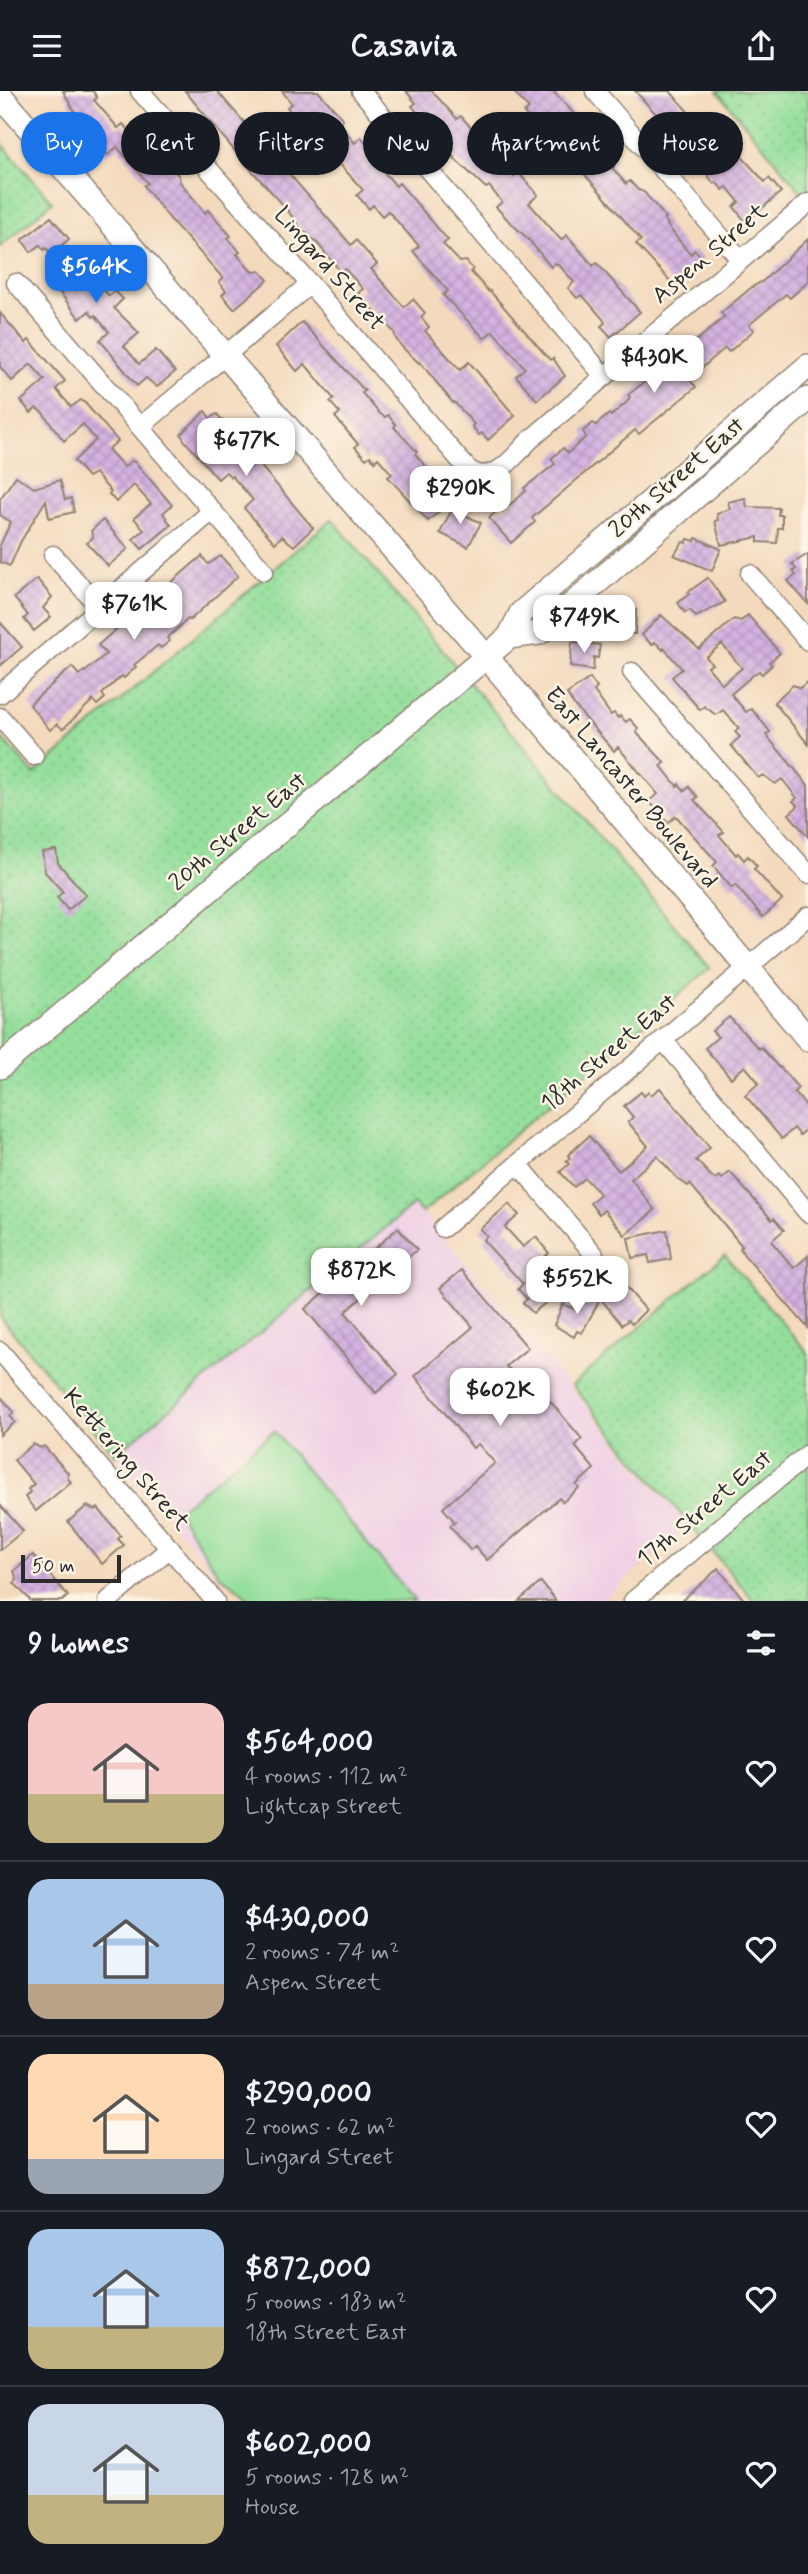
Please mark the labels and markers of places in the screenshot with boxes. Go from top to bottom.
pin: $564K [47,245,145,305]
pin: $430K [605,335,703,395]
pin: $677K [197,419,295,478]
pin: $290K [411,467,509,526]
pin: $761K [85,582,183,642]
pin: $749K [535,595,633,655]
pin: $872K [312,1249,410,1308]
pin: $552K [528,1257,626,1316]
pin: $602K [451,1369,549,1428]

